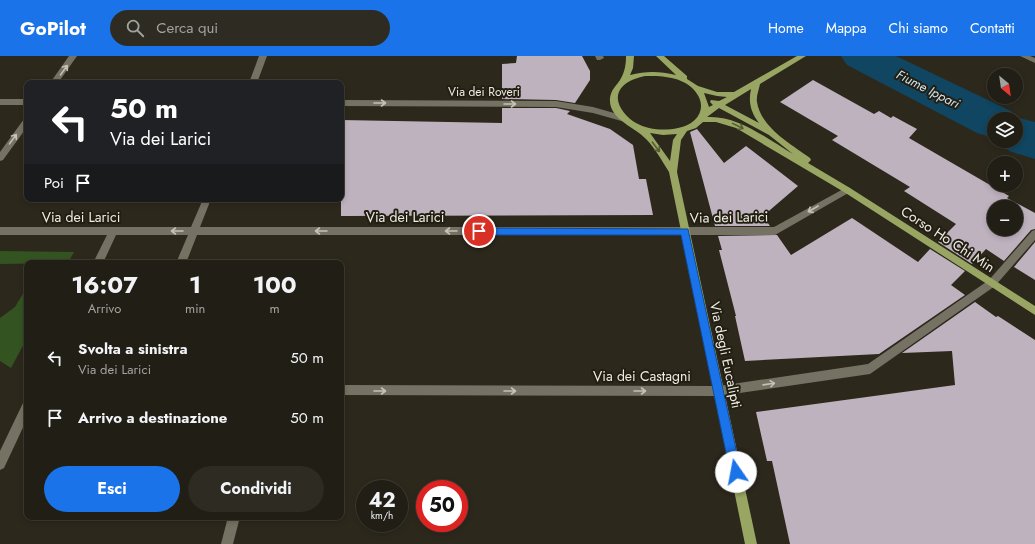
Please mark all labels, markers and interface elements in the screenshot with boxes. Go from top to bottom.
search box [110,10,390,46]
text: GoPilot [20,15,86,42]
icon: search [124,17,146,39]
text: Cerca qui [156,17,218,39]
text: Home [768,18,804,38]
text: Mappa [826,18,867,38]
text: Chi siamo [889,18,948,38]
text: Contatti [970,18,1015,38]
one-way arrow [60,64,68,75]
water label: Fiume Ippari [893,65,964,113]
north arrow [987,68,1023,104]
map controls [987,68,1023,236]
street label: Via dei Roveri [448,83,520,101]
text: 50 m [110,88,178,129]
icon: left [44,96,96,148]
one-way arrow [373,99,386,107]
one-way arrow [503,100,516,108]
button: layers [987,112,1023,148]
one-way arrow [732,123,744,130]
text: Via dei Larici [110,126,211,152]
one-way arrow [9,134,18,145]
one-way arrow [652,141,660,152]
button: + [987,156,1023,192]
text: Poi [44,172,64,194]
icon: arrive [72,172,94,194]
button: − [987,200,1023,236]
street label: Corso Ho Chi Min [897,201,999,277]
street label: Via dei Larici [690,206,768,228]
one-way arrow [807,206,819,214]
street label: Via dei Larici [42,207,120,227]
street label: Via dei Larici [366,207,444,227]
pin [462,214,496,248]
icon: arrive [468,220,490,242]
one-way arrow [171,227,184,235]
one-way arrow [315,227,328,235]
one-way arrow [445,227,458,235]
text: 16:07 [71,267,138,302]
text: 1 [189,267,201,302]
text: 100 [253,267,297,302]
text: Arrivo [88,299,121,318]
text: min [185,299,205,318]
text: m [270,299,280,318]
street label: Via degli Eucalipti [705,300,747,410]
text: Svolta a sinistra [78,338,188,360]
icon: left [44,347,66,369]
text: 50 m [290,347,324,369]
text: Via dei Larici [78,360,151,379]
street label: Via dei Castagni [593,366,691,386]
one-way arrow [763,380,776,388]
one-way arrow [373,387,386,395]
one-way arrow [503,387,516,395]
one-way arrow [633,387,646,395]
icon: arrive [44,407,66,429]
text: Arrivo a destinazione [78,407,227,429]
text: 50 m [290,407,324,429]
position arrow [715,451,757,493]
button: Esci [44,466,180,512]
button: Condividi [188,466,324,512]
speed limit sign: 50 [416,480,468,532]
text: 42 [368,486,396,515]
text: km/h [371,508,393,523]

